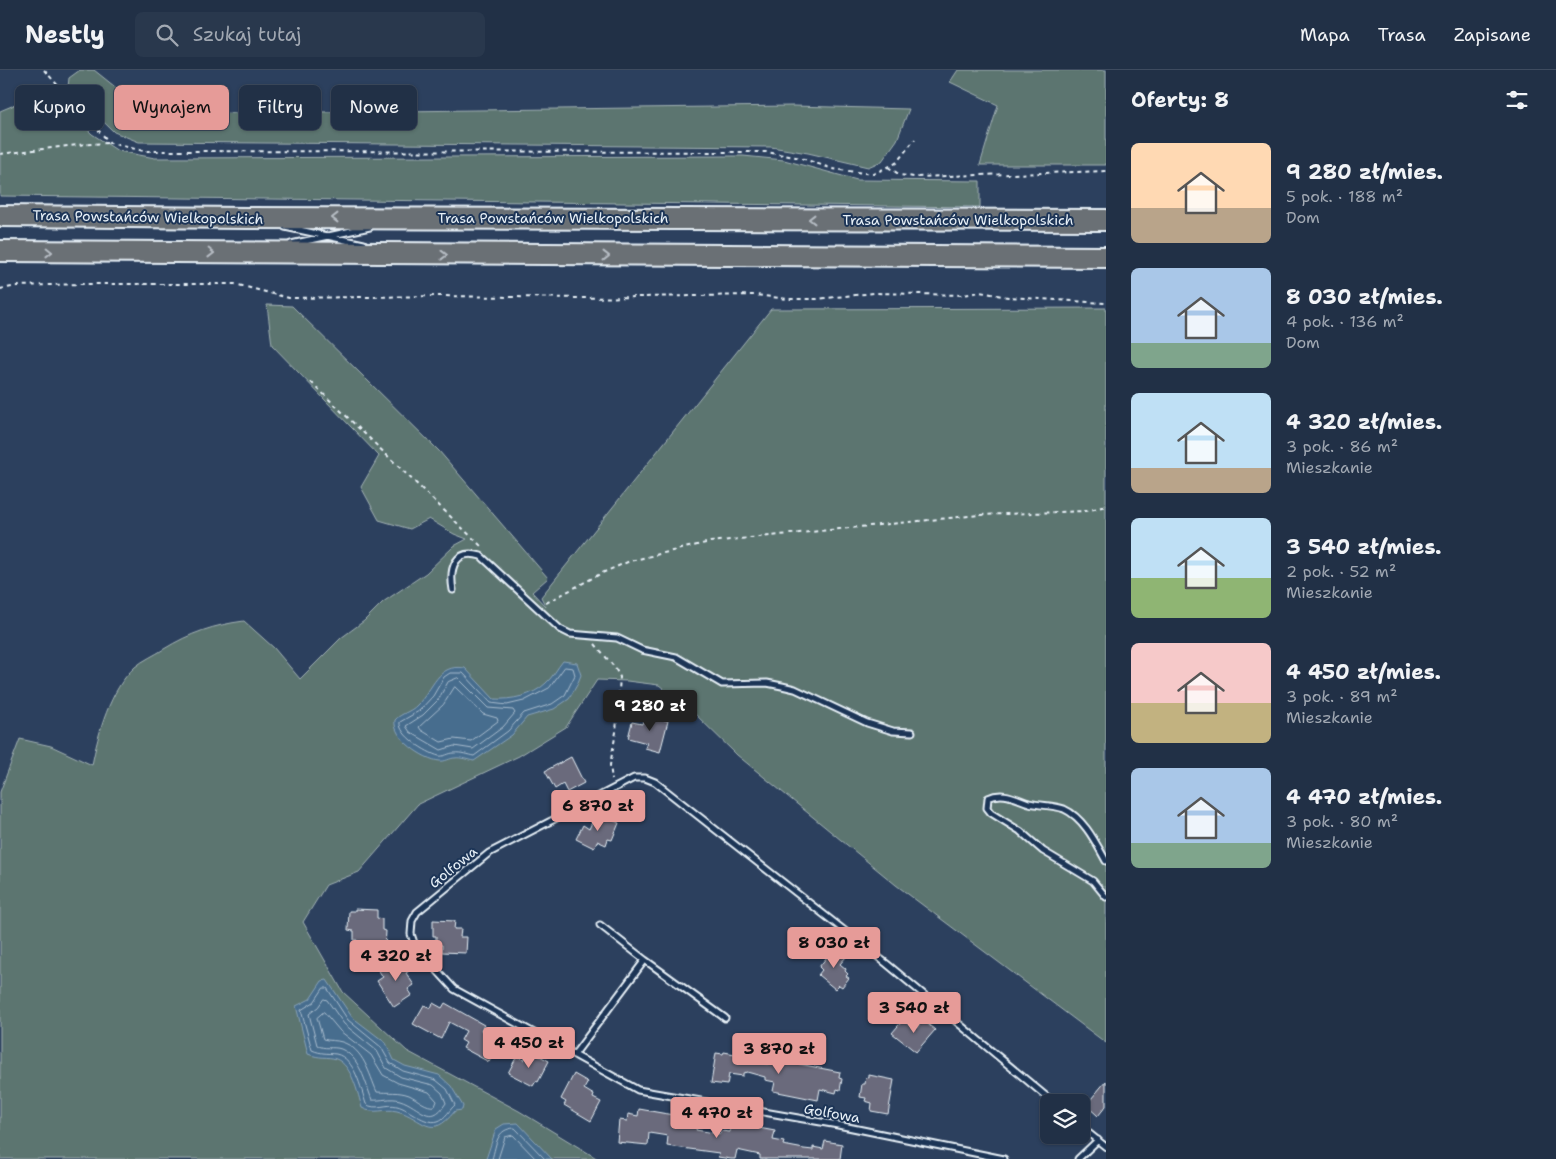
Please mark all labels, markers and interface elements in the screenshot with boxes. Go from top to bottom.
search box [135,12,485,57]
text: Nestly [25,19,105,51]
icon: search [153,21,181,49]
text: Szukaj tutaj [193,22,301,47]
text: Mapa [1300,23,1350,47]
text: Trasa [1378,23,1426,47]
text: Zapisane [1454,23,1531,47]
chip: Kupno [15,85,104,130]
chip: Wynajem [114,85,229,130]
chip: Filtry [239,85,321,130]
chip: Nowe [331,85,417,130]
text: Oferty: 8 [1131,86,1229,114]
icon: filters [1503,86,1531,114]
text: 9 280 zł/mies. [1286,158,1443,186]
icon: home [1171,163,1231,223]
text: 5 pok. · 188 m² [1286,186,1403,207]
street label: Trasa Powstańców Wielkopolskich [32,206,264,228]
text: Dom [1286,207,1320,228]
street label: Trasa Powstańców Wielkopolskich [438,209,668,227]
street label: Trasa Powstańców Wielkopolskich [843,211,1073,229]
one-way arrow [331,213,338,223]
one-way arrow [808,214,816,224]
one-way arrow [45,247,53,257]
one-way arrow [208,248,215,258]
one-way arrow [440,250,448,260]
one-way arrow [602,250,610,261]
text: 8 030 zł/mies. [1286,283,1443,311]
icon: home [1171,288,1231,348]
text: 4 pok. · 136 m² [1286,311,1404,332]
text: Dom [1286,332,1320,353]
text: 4 320 zł/mies. [1286,408,1442,436]
icon: home [1171,413,1231,473]
text: 3 pok. · 86 m² [1286,436,1398,457]
text: Mieszkanie [1286,457,1373,478]
text: 3 540 zł/mies. [1286,533,1442,561]
icon: home [1171,538,1231,598]
text: 2 pok. · 52 m² [1286,561,1396,582]
text: Mieszkanie [1286,582,1373,603]
text: 4 450 zł/mies. [1286,658,1441,686]
icon: home [1171,663,1231,723]
text: 3 pok. · 89 m² [1286,686,1398,707]
pin: 9 280 zł [598,690,702,732]
text: 9 280 zł [614,695,686,716]
text: Mieszkanie [1286,707,1373,728]
text: 4 470 zł/mies. [1286,783,1442,811]
icon: home [1171,788,1231,848]
pin: 6 870 zł [546,790,650,832]
text: 6 870 zł [562,795,634,816]
text: 3 pok. · 80 m² [1286,811,1398,832]
text: Mieszkanie [1286,832,1373,853]
street label: Golfowa [425,842,481,892]
pin: 8 030 zł [782,926,886,969]
text: 8 030 zł [798,932,870,953]
pin: 4 320 zł [344,940,448,982]
text: 4 320 zł [360,945,432,966]
pin: 3 540 zł [862,992,966,1034]
text: 3 540 zł [879,997,949,1018]
pin: 4 450 zł [477,1026,581,1069]
text: 4 450 zł [494,1032,564,1053]
pin: 3 870 zł [727,1032,831,1075]
text: 3 870 zł [743,1038,815,1059]
map controls [1040,1094,1090,1144]
button: layers [1040,1094,1090,1144]
pin: 4 470 zł [665,1096,769,1139]
street label: Golfowa [802,1099,862,1127]
text: 4 470 zł [681,1102,753,1123]

